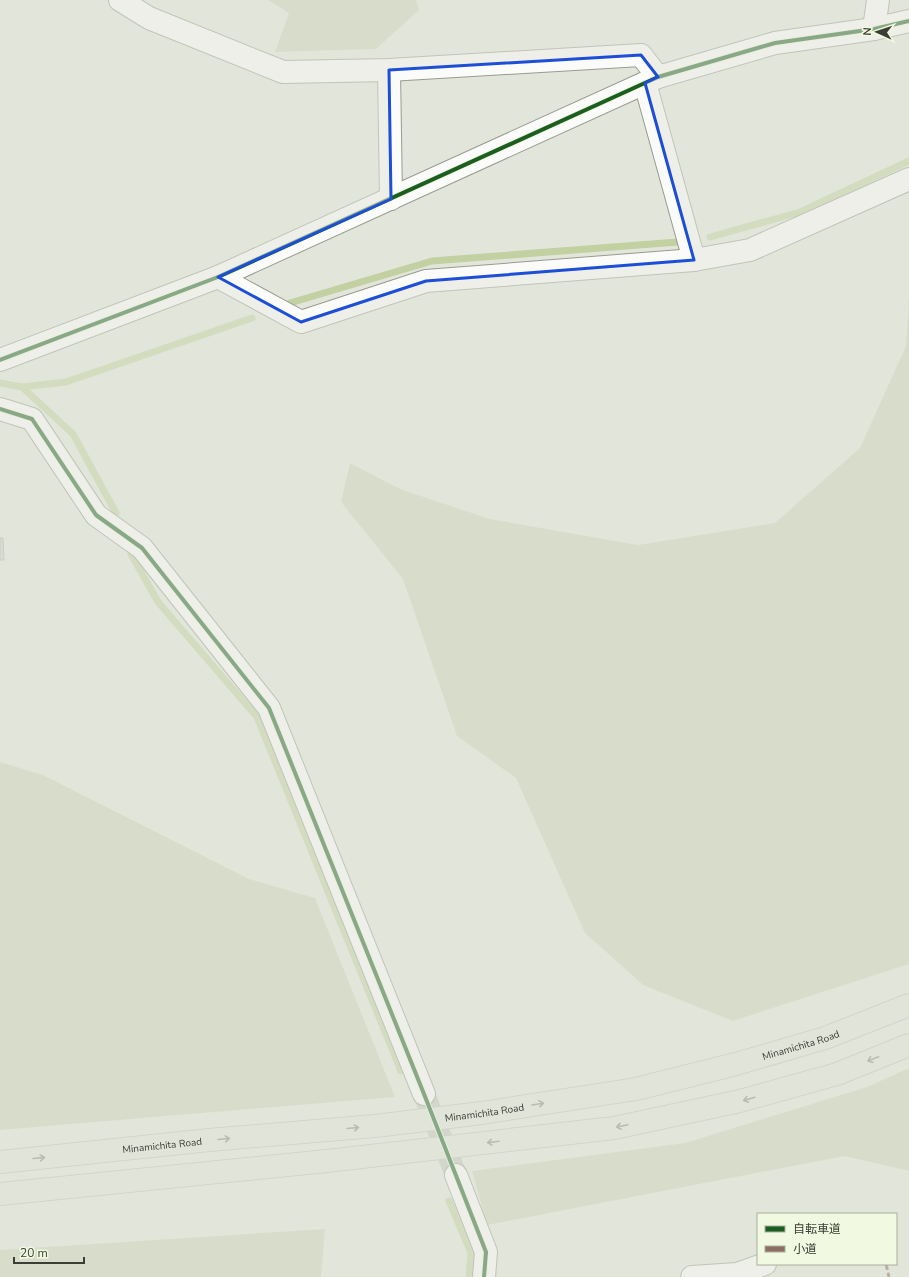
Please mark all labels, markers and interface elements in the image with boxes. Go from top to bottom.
north arrow [857,12,897,52]
text: N [860,27,875,36]
street label: Minamichita Road [761,1027,842,1064]
one-way arrow [867,1056,879,1064]
one-way arrow [743,1096,756,1103]
street label: Minamichita Road [444,1100,525,1125]
one-way arrow [531,1100,544,1108]
one-way arrow [616,1123,629,1131]
one-way arrow [346,1125,359,1132]
street label: Minamichita Road [122,1135,203,1157]
one-way arrow [217,1135,230,1143]
one-way arrow [487,1139,500,1146]
one-way arrow [32,1154,45,1162]
legend [757,1213,897,1265]
text: 自転車道 [793,1221,841,1237]
scale bar [14,1239,84,1265]
text: 小道 [793,1241,817,1257]
text: 20 m [20,1245,48,1261]

